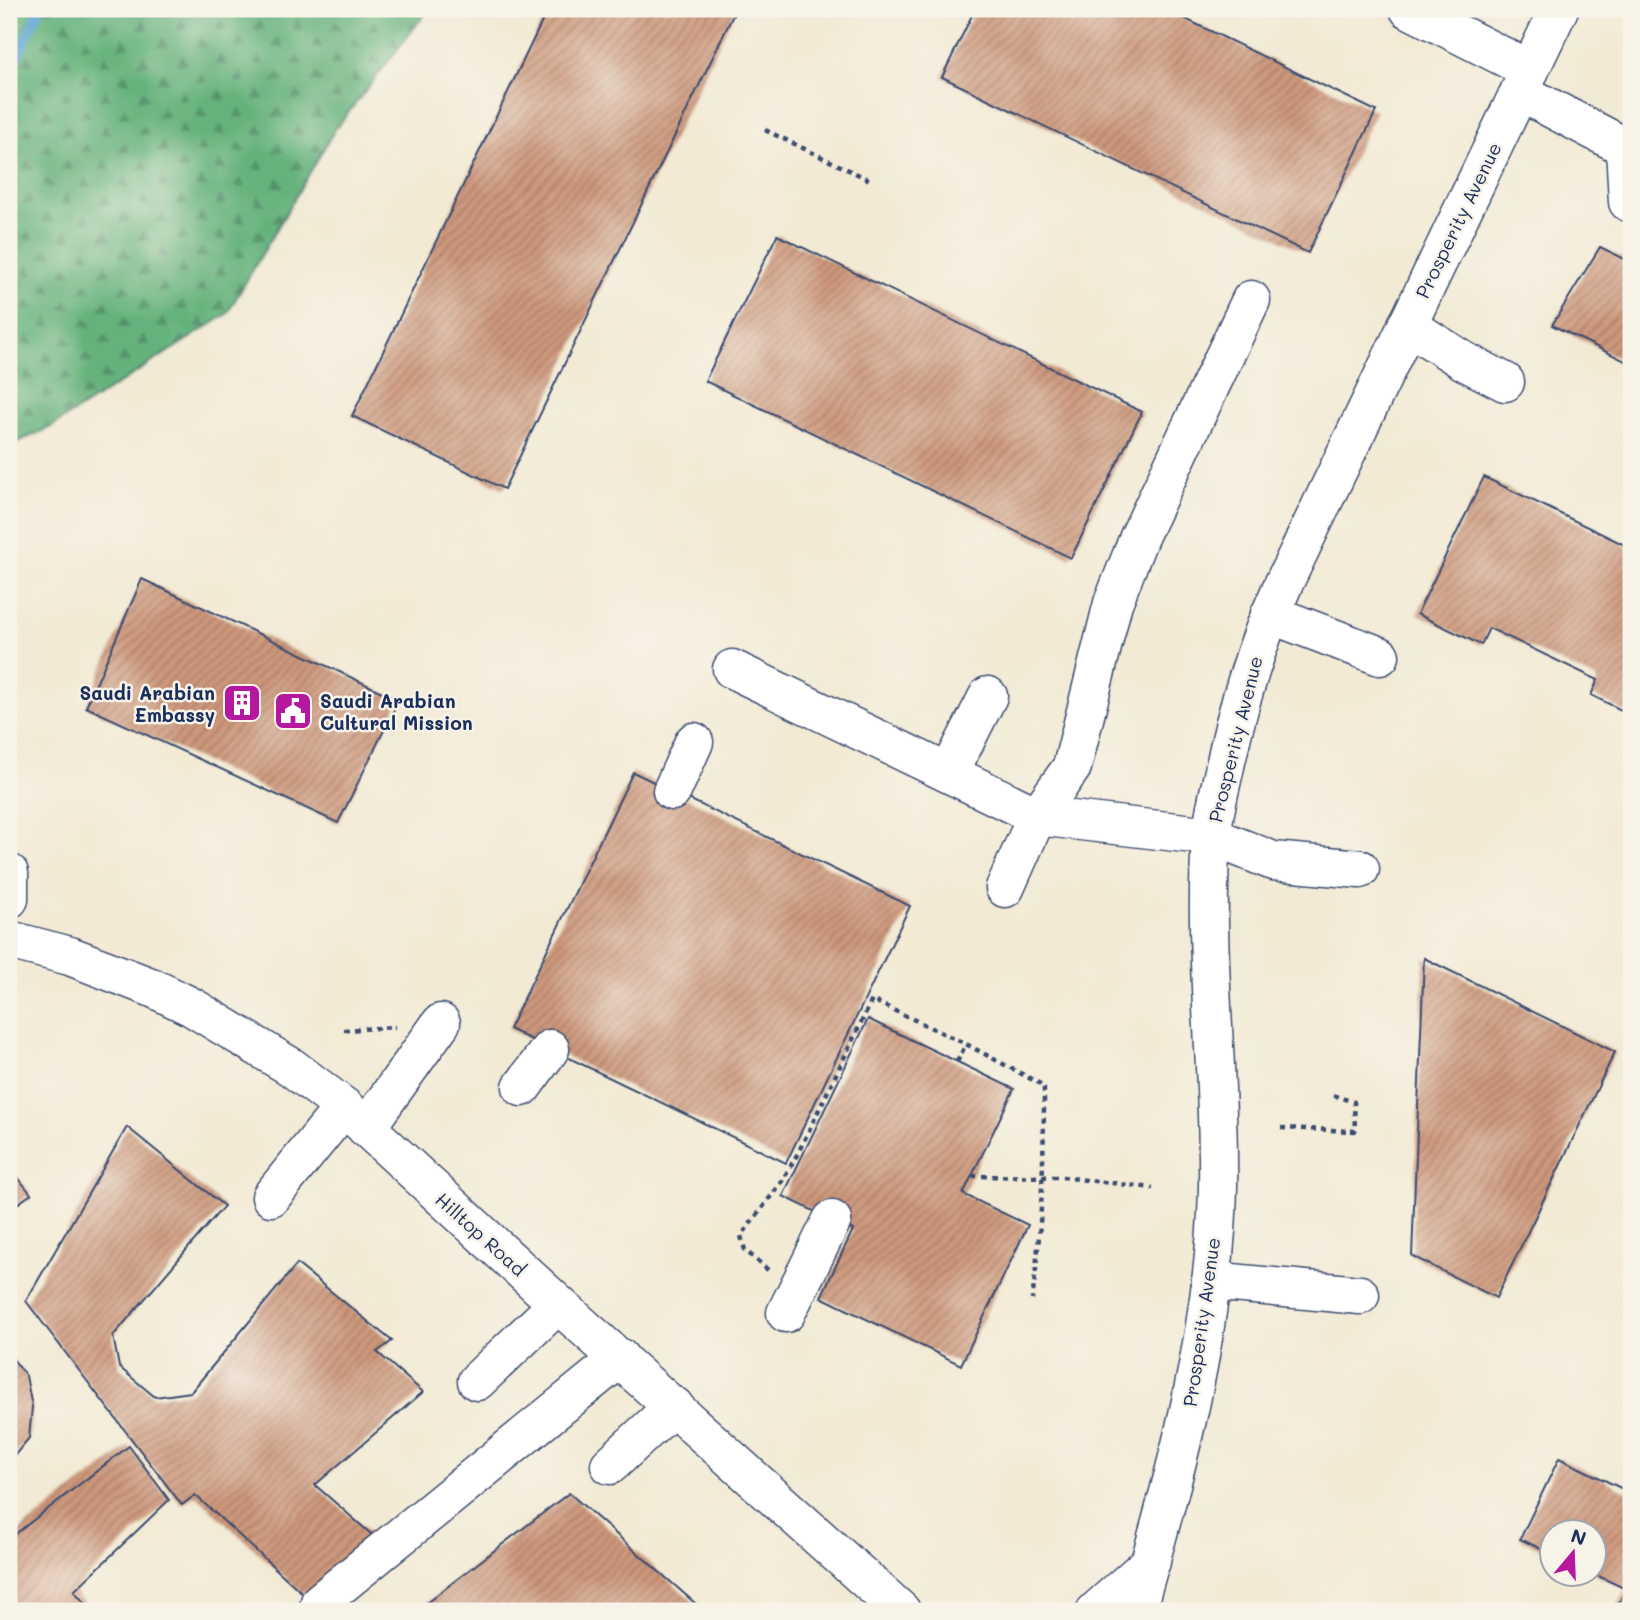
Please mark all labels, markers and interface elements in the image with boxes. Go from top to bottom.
street label: Prosperity Avenue [1409,138,1507,302]
street label: Prosperity Avenue [1202,653,1268,825]
place label: Saudi Arabian Embassy [79,680,215,727]
building icon: Saudi Arabian Embassy [221,682,263,724]
place label: Saudi Arabian Cultural Mission [320,688,473,735]
public building icon: Saudi Arabian Cultural Mission [272,690,314,732]
street label: Hilltop Road [430,1187,532,1281]
street label: Prosperity Avenue [1177,1236,1225,1408]
north arrow [1538,1518,1608,1588]
text: N [1568,1522,1590,1551]

